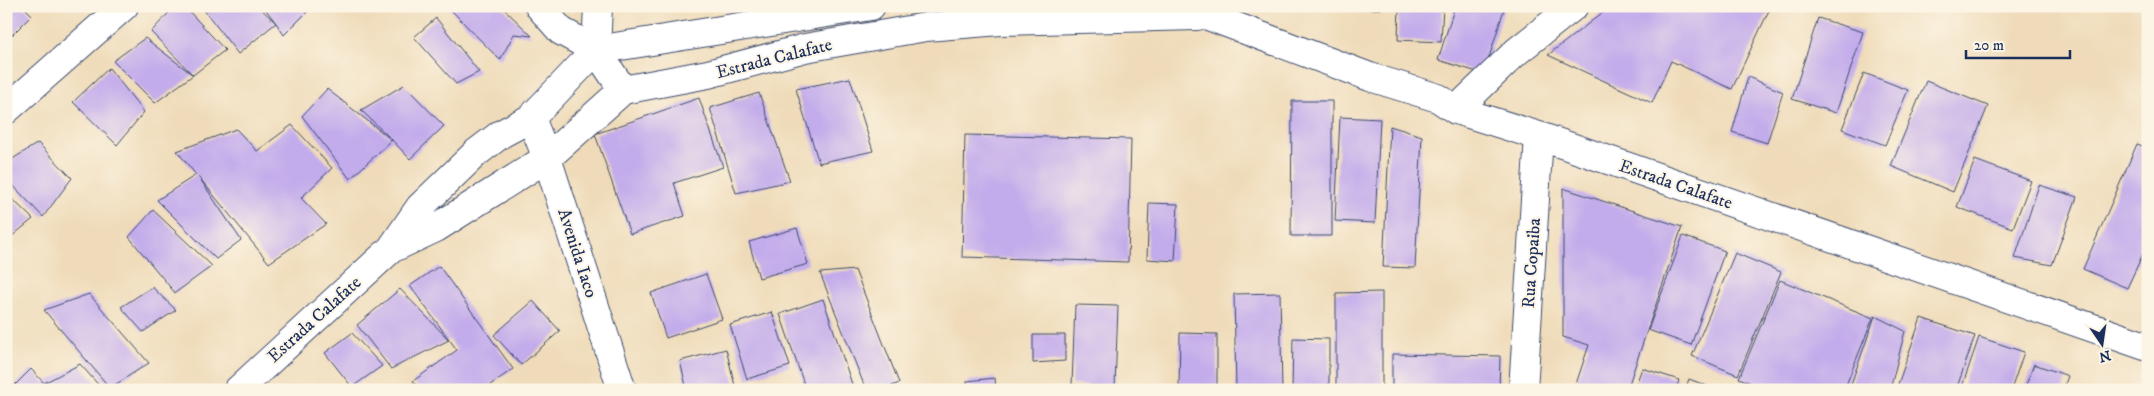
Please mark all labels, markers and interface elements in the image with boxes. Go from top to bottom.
scale bar [1966,28,2070,60]
street label: Estrada Calafate [714,34,834,84]
text: 20 m [1974,36,2004,55]
street label: Estrada Calafate [1616,155,1735,215]
street label: Avenida Iaco [552,206,602,301]
street label: Rua Copaiba [1518,217,1546,309]
street label: Estrada Calafate [263,272,366,368]
north arrow [2076,318,2126,368]
text: N [2097,346,2112,366]

